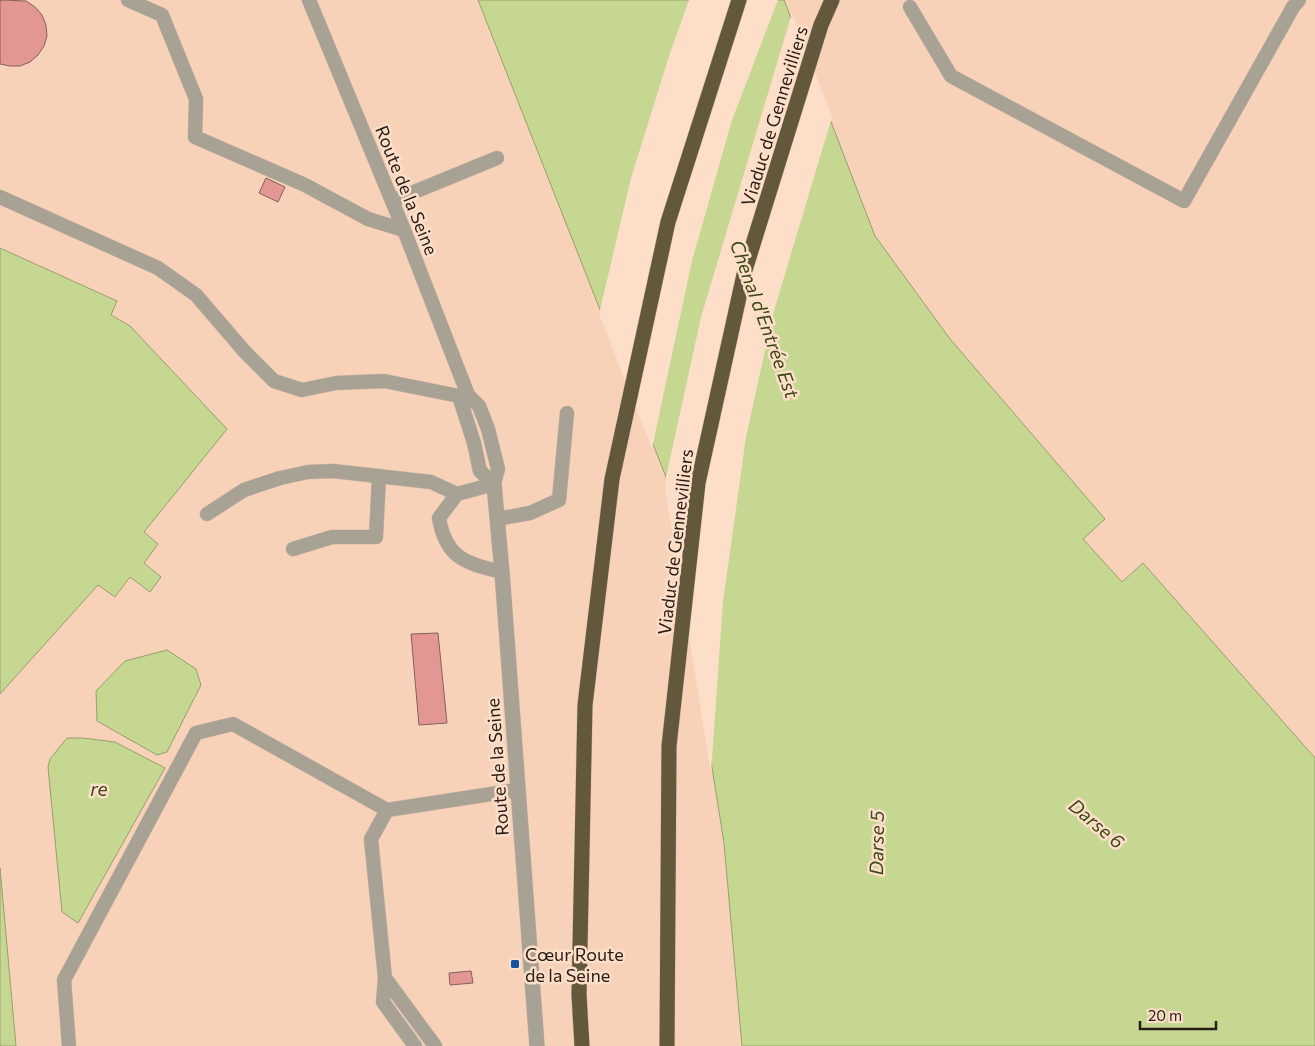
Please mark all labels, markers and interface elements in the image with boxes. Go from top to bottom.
street label: Viaduc de Gennevilliers [736,23,812,209]
street label: Route de la Seine [371,122,443,258]
water label: Chenal d'Entrée Est [726,237,805,402]
street label: Viaduc de Gennevilliers [653,448,697,636]
street label: Route de la Seine [481,698,513,836]
water label: re [90,777,108,800]
water label: Darse 6 [1065,793,1130,853]
water label: Darse 5 [864,811,888,875]
place label: Cœur Route de la Seine [525,943,624,986]
marker: Cœur Route de la Seine [509,958,521,970]
scale bar [1140,998,1216,1030]
text: 20 m [1148,1006,1182,1024]

